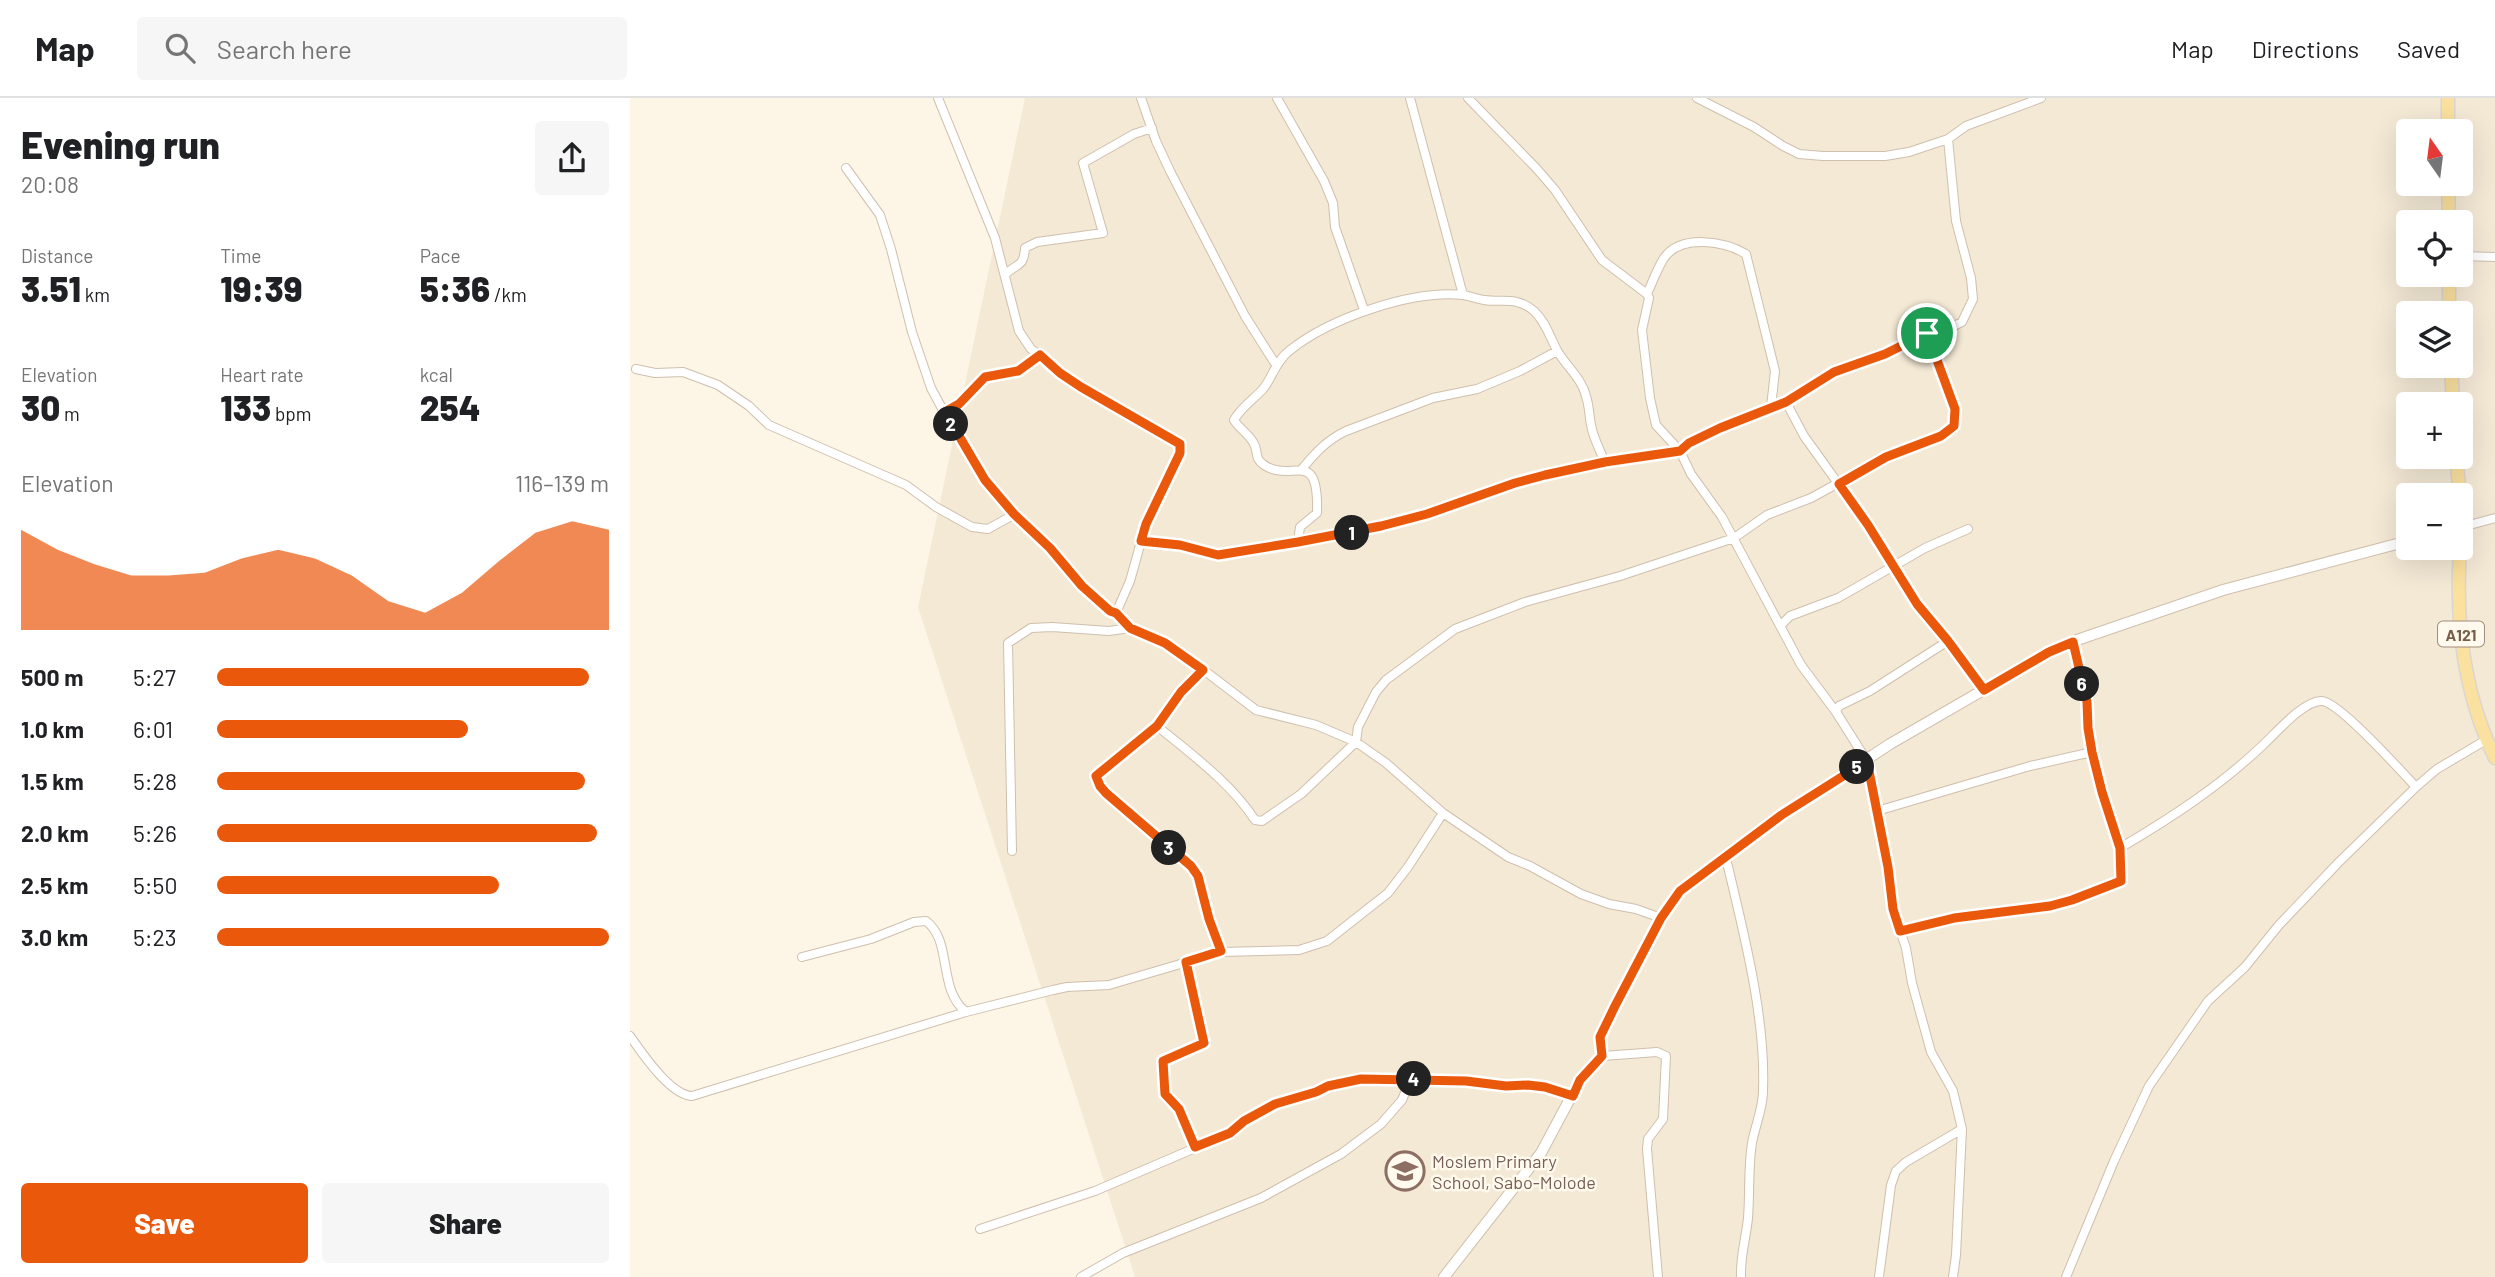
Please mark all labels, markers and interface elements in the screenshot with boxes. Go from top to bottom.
search box [137,17,627,80]
text: Map [35,28,95,68]
icon: search [161,29,199,67]
text: Search here [217,33,352,64]
text: Map [2171,34,2214,63]
text: Directions [2252,34,2359,63]
text: Saved [2397,34,2460,63]
north arrow [2396,119,2473,196]
map controls [2396,119,2473,560]
text: Evening run [21,121,220,167]
button: share [535,121,609,195]
text: 20:08 [21,170,79,198]
button: locate [2396,210,2473,287]
text: Distance [21,244,93,267]
text: Time [220,244,261,267]
text: Pace [420,244,461,267]
text: 3.51 [21,267,81,309]
text: 19:39 [220,267,302,309]
text: 5:36 [420,267,490,309]
text: km [81,283,110,306]
text: /km [490,283,527,306]
button: layers [2396,301,2473,378]
pin [1897,303,1957,363]
icon: arrive [1908,314,1946,352]
text: Elevation [21,363,98,386]
text: Heart rate [220,363,304,386]
text: kcal [420,363,453,386]
text: 30 [21,386,60,428]
text: 133 [220,386,271,428]
text: 254 [420,386,481,428]
button: + [2396,392,2473,469]
text: m [60,402,80,425]
text: bpm [271,402,312,425]
pin: 2 [934,406,968,442]
text: 2 [945,412,956,435]
text: Elevation [21,469,114,497]
text: 116–139 m [515,469,609,497]
button: − [2396,483,2473,560]
pin: 1 [1334,516,1370,550]
text: 1 [1348,521,1355,544]
road number: A121 [2438,622,2484,646]
text: 500 m [21,663,83,691]
text: 5:27 [133,663,176,691]
pin: 6 [2064,666,2100,702]
text: 6 [2076,672,2087,695]
text: 1.0 km [21,715,84,743]
text: 6:01 [133,715,173,743]
pin: 5 [1840,750,1874,784]
text: 5 [1851,755,1862,778]
text: 1.5 km [21,767,84,795]
text: 5:28 [133,767,177,795]
text: 2.0 km [21,819,89,847]
text: 5:26 [133,819,177,847]
pin: 3 [1152,830,1186,866]
text: 3 [1163,836,1174,859]
text: 2.5 km [21,871,89,899]
text: 5:50 [133,871,177,899]
text: 3.0 km [21,923,88,951]
text: 5:23 [133,923,177,951]
pin: 4 [1396,1062,1432,1096]
text: 4 [1408,1067,1419,1090]
school or university icon: Moslem Primary School, Sabo-Molode [1384,1150,1426,1192]
place label: Moslem Primary School, Sabo-Molode [1432,1150,1596,1193]
button: Save [21,1183,308,1263]
button: Share [322,1183,609,1263]

